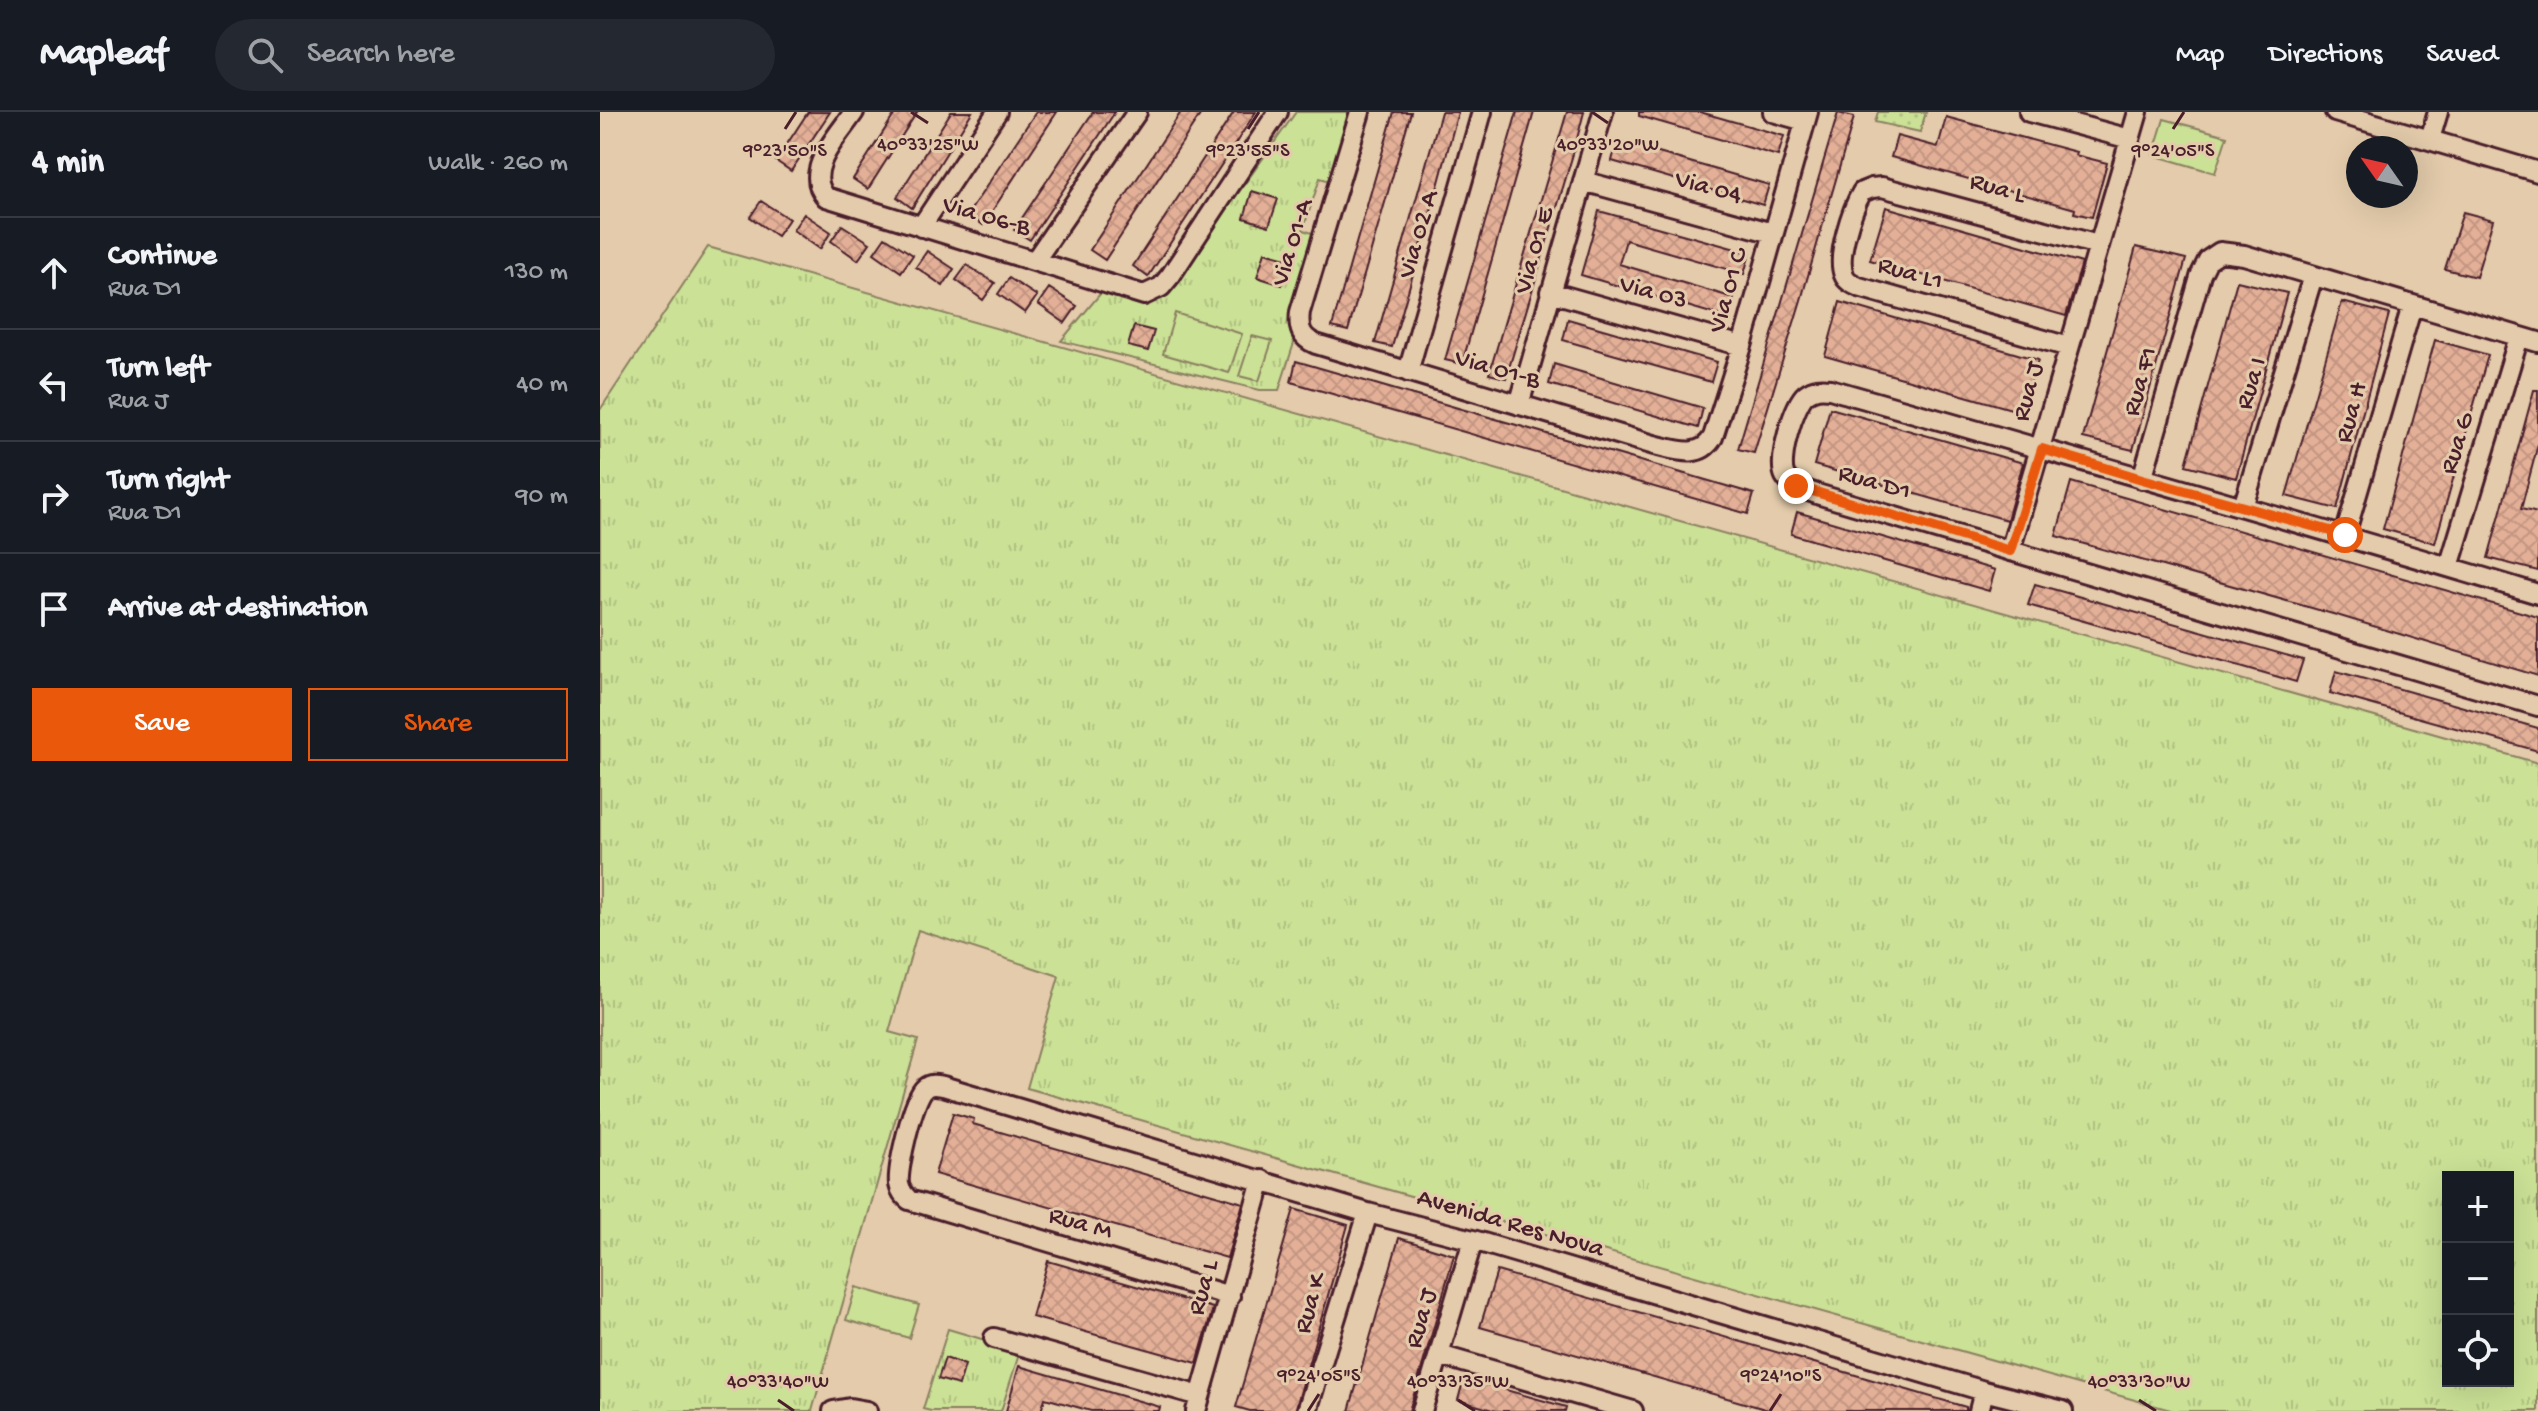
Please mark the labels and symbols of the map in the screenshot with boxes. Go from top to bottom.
text: 40°33'25"W [877,135,979,158]
text: 40°33'20"W [1557,135,1659,158]
north arrow [2346,136,2418,208]
text: 9°23'50"S [742,141,828,164]
text: 9°23'55"S [1206,141,1290,164]
text: 9°24'05"S [2131,141,2215,164]
street label: Via 04 [1670,165,1745,213]
street label: Rua L [1966,167,2030,213]
street label: Via 02 A [1392,186,1448,283]
street label: Via 06-B [937,190,1034,246]
street label: Via 01-A [1266,194,1322,291]
street label: Via 01 E [1509,204,1563,299]
street label: Via 01 C [1703,243,1757,338]
street label: Rua L1 [1874,251,1946,299]
street label: Via 03 [1615,270,1690,318]
street label: Via 01-B [1450,344,1544,398]
street label: Rua F1 [2117,344,2167,420]
street label: Rua I [2230,354,2276,414]
street label: Rua J [2007,358,2053,425]
street label: Rua H [2330,379,2376,447]
street label: Rua G [2435,408,2483,479]
street label: Rua D1 [1834,459,1914,509]
route end [1778,468,1814,504]
route start [2327,517,2363,553]
street label: Avenida Res Nova [1413,1183,1609,1267]
street label: Rua M [1045,1201,1116,1249]
street label: Rua L [1182,1255,1228,1319]
street label: Rua K [1289,1268,1336,1337]
street label: Rua J [1400,1285,1447,1352]
text: 9°24'05"S [1277,1366,1361,1389]
text: 9°24'10"S [1740,1366,1822,1389]
text: 40°33'40"W [727,1372,829,1395]
text: 40°33'35"W [1407,1372,1509,1395]
text: 40°33'30"W [2088,1372,2190,1395]

